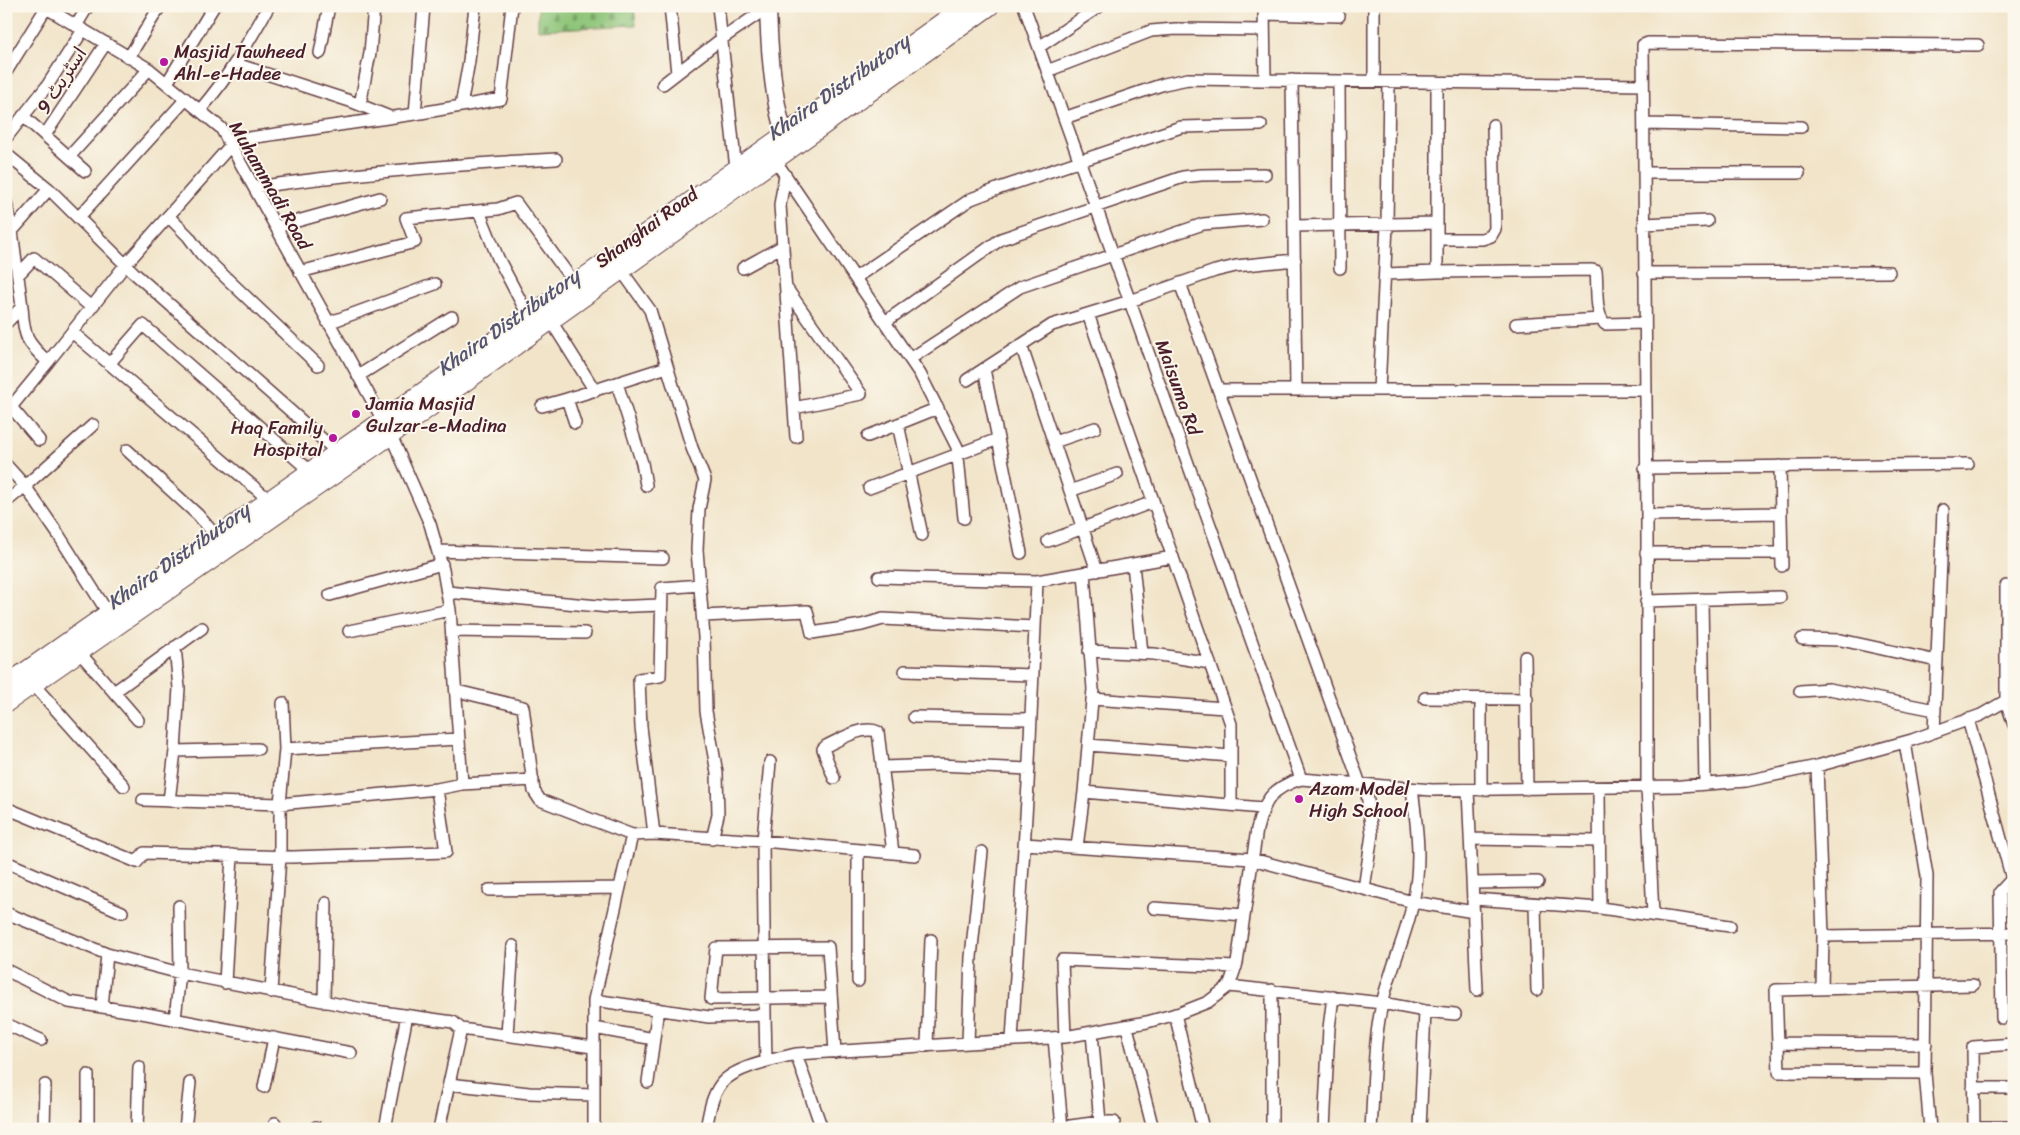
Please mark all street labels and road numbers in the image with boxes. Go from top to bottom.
street label: اسٹریٹ 9 [27,40,96,121]
street label: Muhammadi Road [220,114,322,257]
street label: Shanghai Road [587,177,707,277]
street label: Maisuma Rd [1146,335,1212,442]

